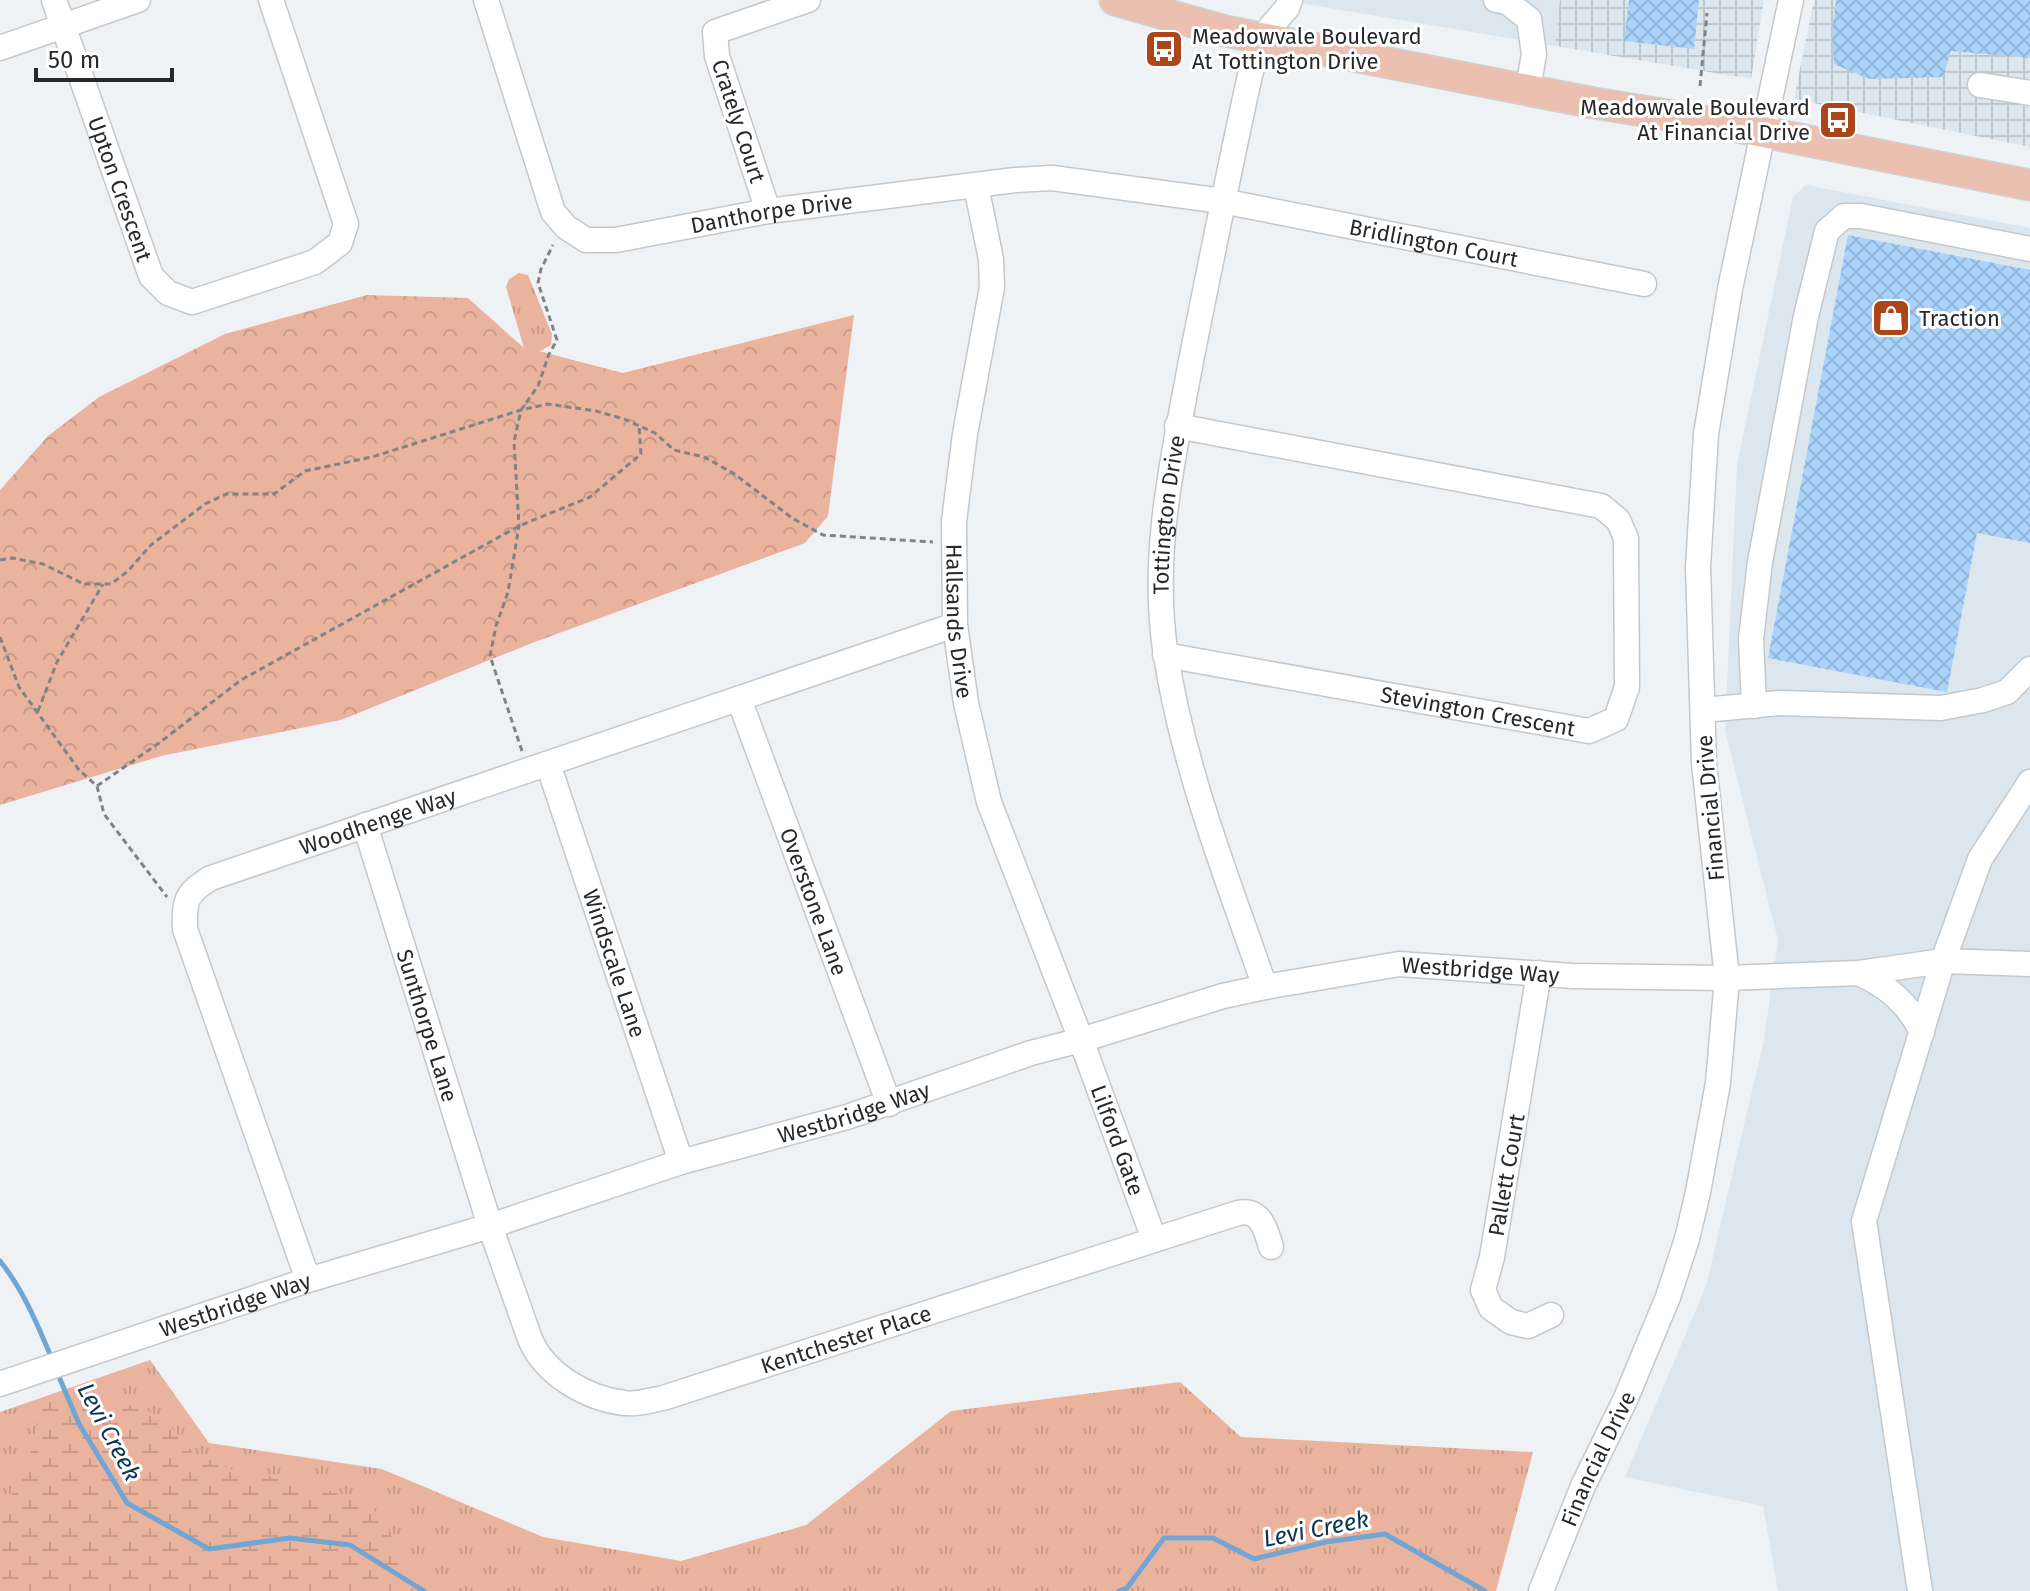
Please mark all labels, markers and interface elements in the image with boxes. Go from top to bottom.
place label: Meadowvale Boulevard At Tottington Drive [1192,23,1422,75]
bus stop icon: Meadowvale Boulevard At Tottington Drive [1143,28,1185,70]
scale bar [36,32,172,82]
text: 50 m [48,46,100,74]
street label: Crately Court [706,56,771,186]
place label: Meadowvale Boulevard At Financial Drive [1580,94,1810,146]
bus stop icon: Meadowvale Boulevard At Financial Drive [1817,99,1859,141]
street label: Upton Crescent [82,113,158,265]
street label: Danthorpe Drive [688,188,854,239]
street label: Bridlington Court [1347,213,1520,273]
shop icon: Traction [1870,297,1912,339]
place label: Traction [1919,305,2000,332]
street label: Tottington Drive [1148,433,1191,595]
street label: Hallsands Drive [940,543,978,700]
street label: Stevington Crescent [1378,681,1577,742]
street label: Financial Drive [1691,734,1730,882]
street label: Woodhenge Way [296,783,460,861]
street label: Overstone Lane [774,824,853,979]
street label: Windscale Lane [577,886,651,1041]
street label: Sunthorpe Lane [391,946,463,1105]
street label: Westbridge Way [1401,951,1560,989]
street label: Westbridge Way [775,1076,934,1149]
street label: Lilford Gate [1085,1081,1150,1199]
street label: Pallett Court [1482,1112,1531,1238]
street label: Westbridge Way [156,1267,314,1343]
street label: Kentchester Place [757,1300,935,1380]
water label: Levi Creek [71,1378,147,1486]
street label: Financial Drive [1555,1387,1641,1531]
water label: Levi Creek [1261,1505,1371,1553]

